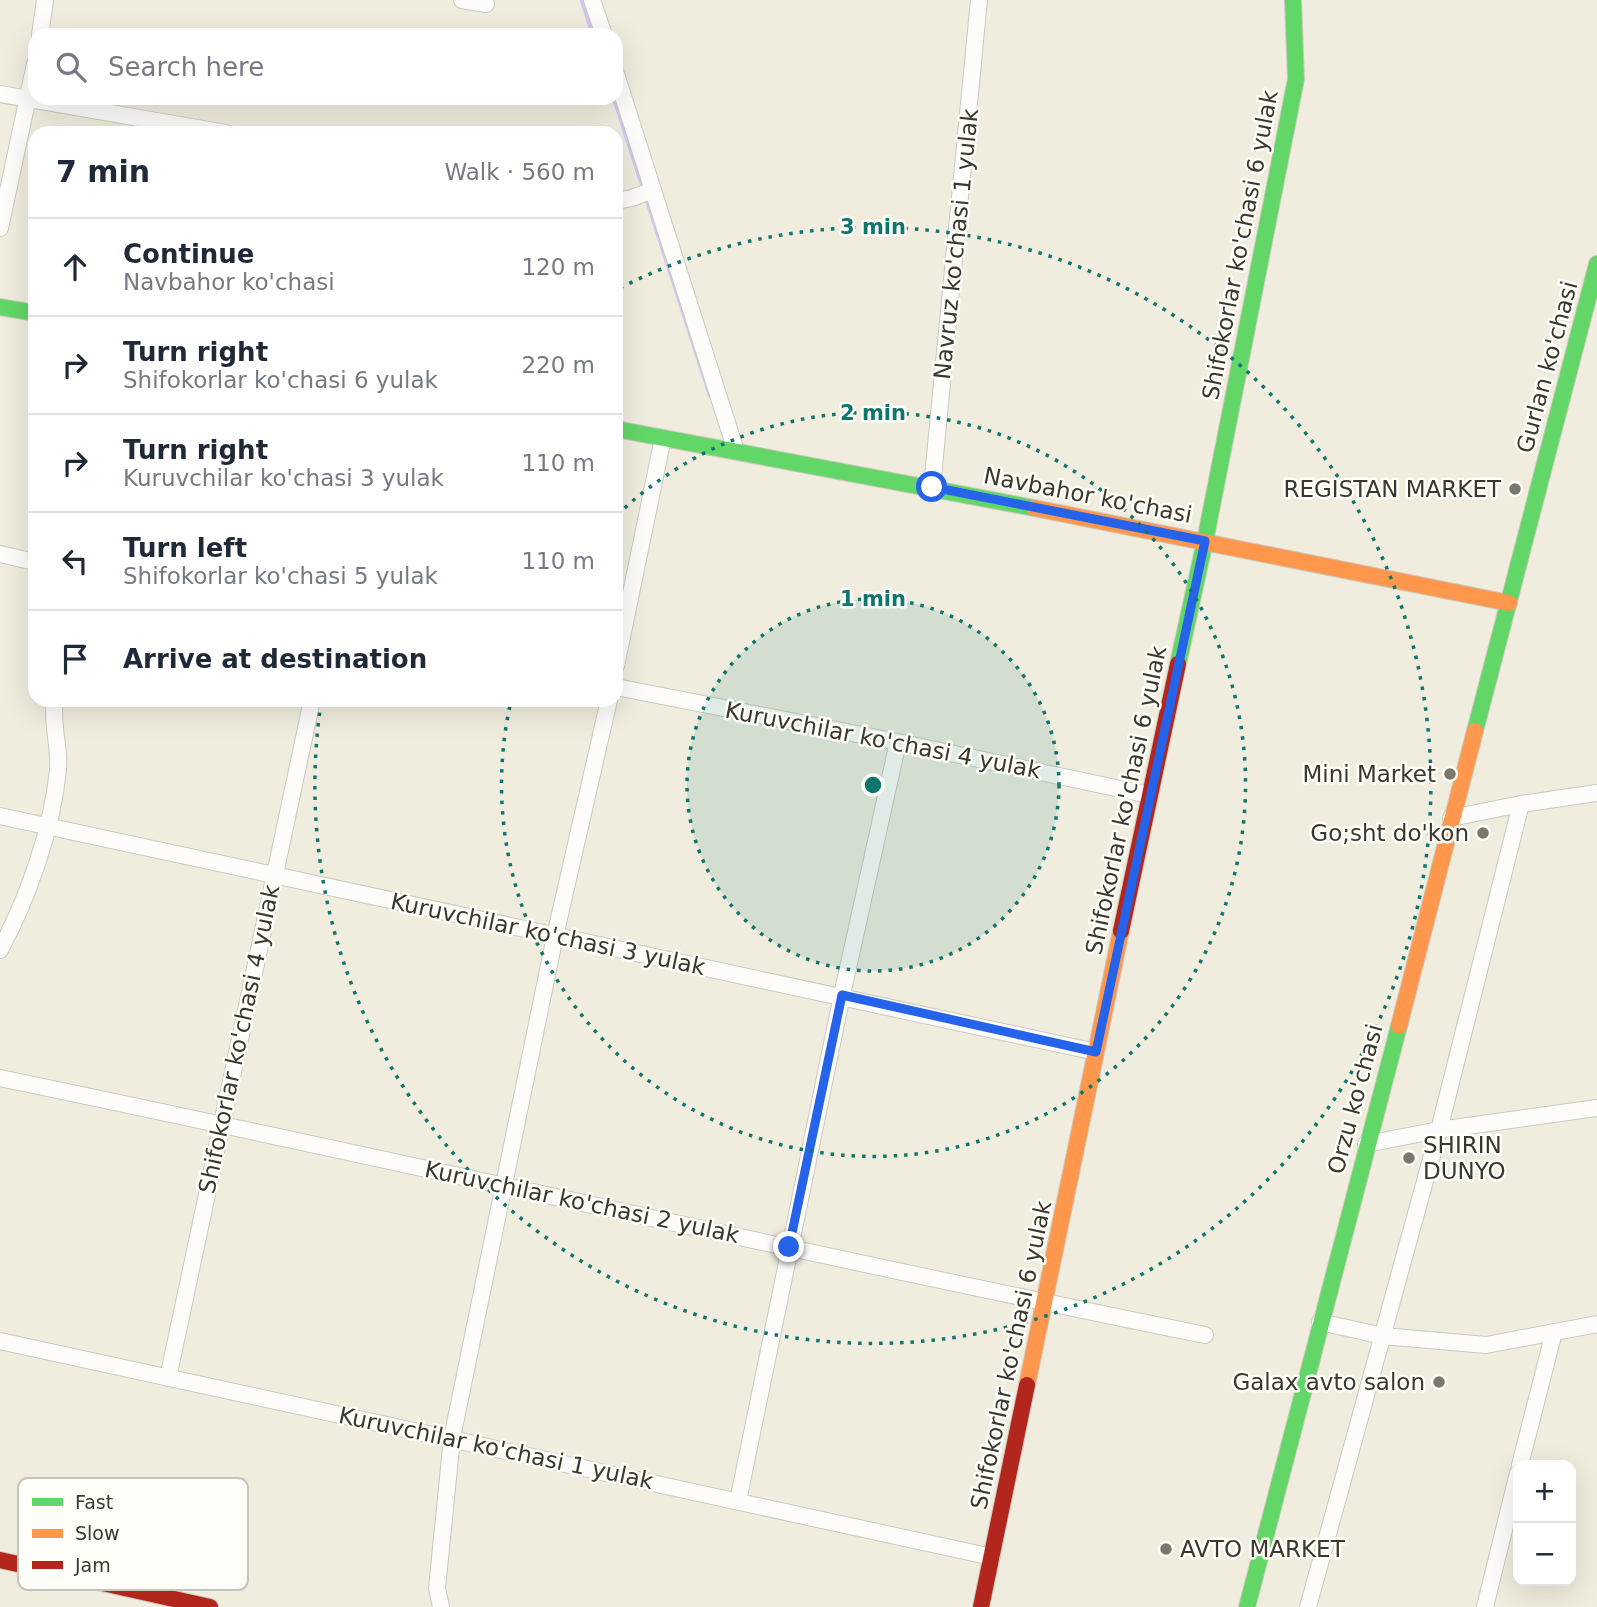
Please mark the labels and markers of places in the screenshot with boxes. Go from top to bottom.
place label: REGISTAN MARKET [1284,476,1502,502]
marker: REGISTAN MARKET [1507,481,1523,497]
place label: Mini Market [1302,761,1436,787]
marker: Mini Market [1442,766,1458,782]
centre of rings [861,773,885,797]
place label: Go;sht do'kon [1310,820,1469,846]
marker: Go;sht do'kon [1475,825,1491,841]
place label: SHIRIN DUNYO [1423,1132,1506,1184]
marker: SHIRIN DUNYO [1401,1150,1417,1166]
place label: Galax avto salon [1232,1369,1425,1395]
marker: Galax avto salon [1431,1374,1447,1390]
place label: AVTO MARKET [1180,1536,1346,1562]
marker: AVTO MARKET [1158,1541,1174,1557]

